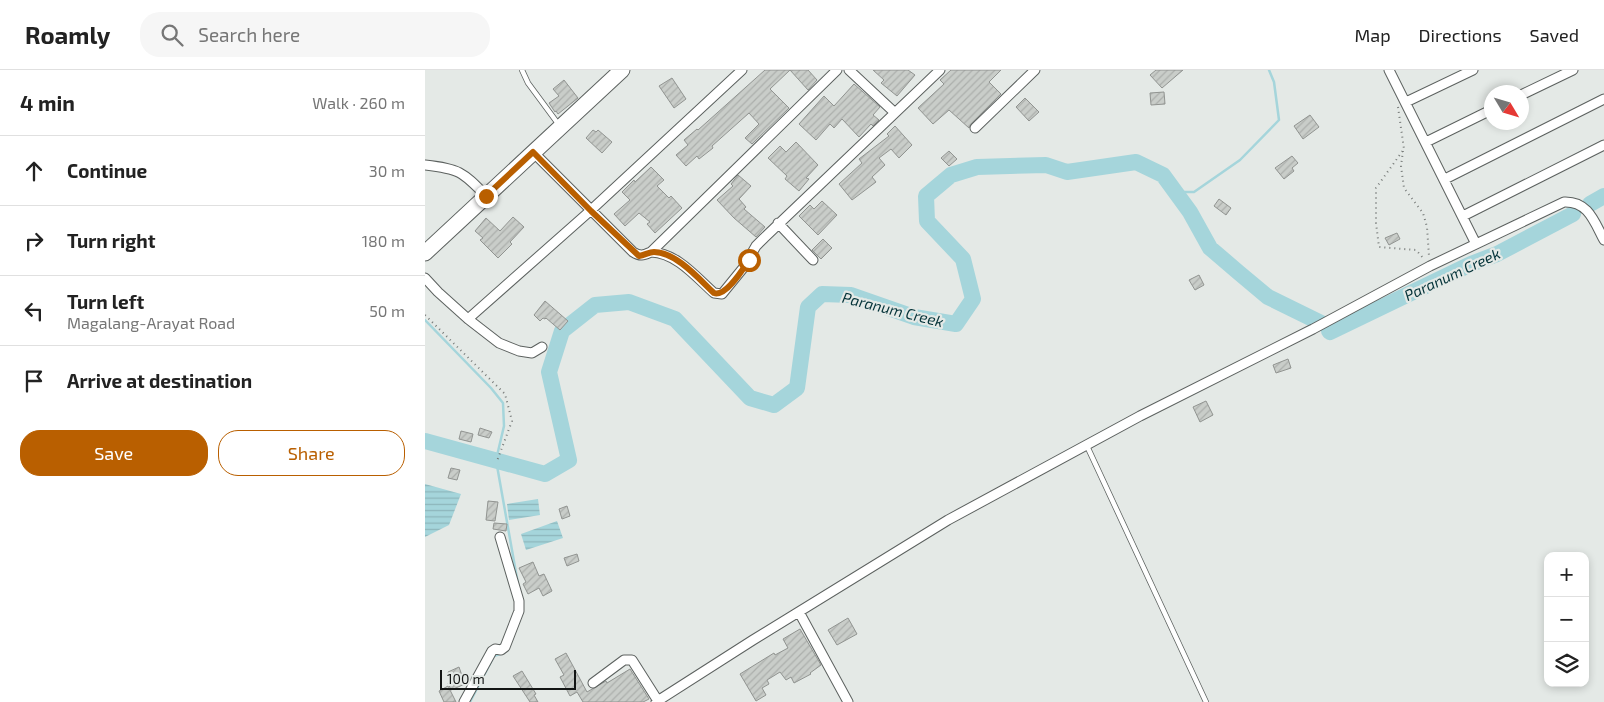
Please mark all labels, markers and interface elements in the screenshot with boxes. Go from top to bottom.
search box [140,12,490,57]
text: Roamly [25,20,110,49]
icon: search [158,21,186,49]
text: Search here [198,23,300,46]
text: Map [1354,24,1391,46]
text: Directions [1419,24,1502,46]
text: Saved [1530,24,1579,46]
north arrow [1484,85,1529,130]
text: 4 min [20,90,75,115]
text: Walk · 260 m [312,93,405,112]
icon: ahead [20,157,48,185]
text: Continue [67,159,147,182]
text: 30 m [369,161,405,180]
route end [475,185,498,208]
icon: right [20,227,48,255]
text: Turn right [67,229,155,252]
text: 180 m [362,231,405,250]
water label: Paranum Creek [1401,244,1503,304]
route start [738,249,761,272]
water label: Paranum Creek [841,288,946,330]
text: Turn left [67,290,144,313]
icon: left [20,297,48,325]
text: 50 m [369,301,405,320]
text: Magalang-Arayat Road [67,313,235,332]
icon: arrive [20,367,48,395]
text: Arrive at destination [67,369,252,392]
button: Save [20,430,208,476]
button: Share [218,430,405,476]
map controls [1544,552,1589,687]
button: + [1544,552,1589,597]
button: − [1544,597,1589,642]
button: layers [1544,642,1589,687]
scale bar [440,667,576,690]
text: 100 m [447,670,485,687]

